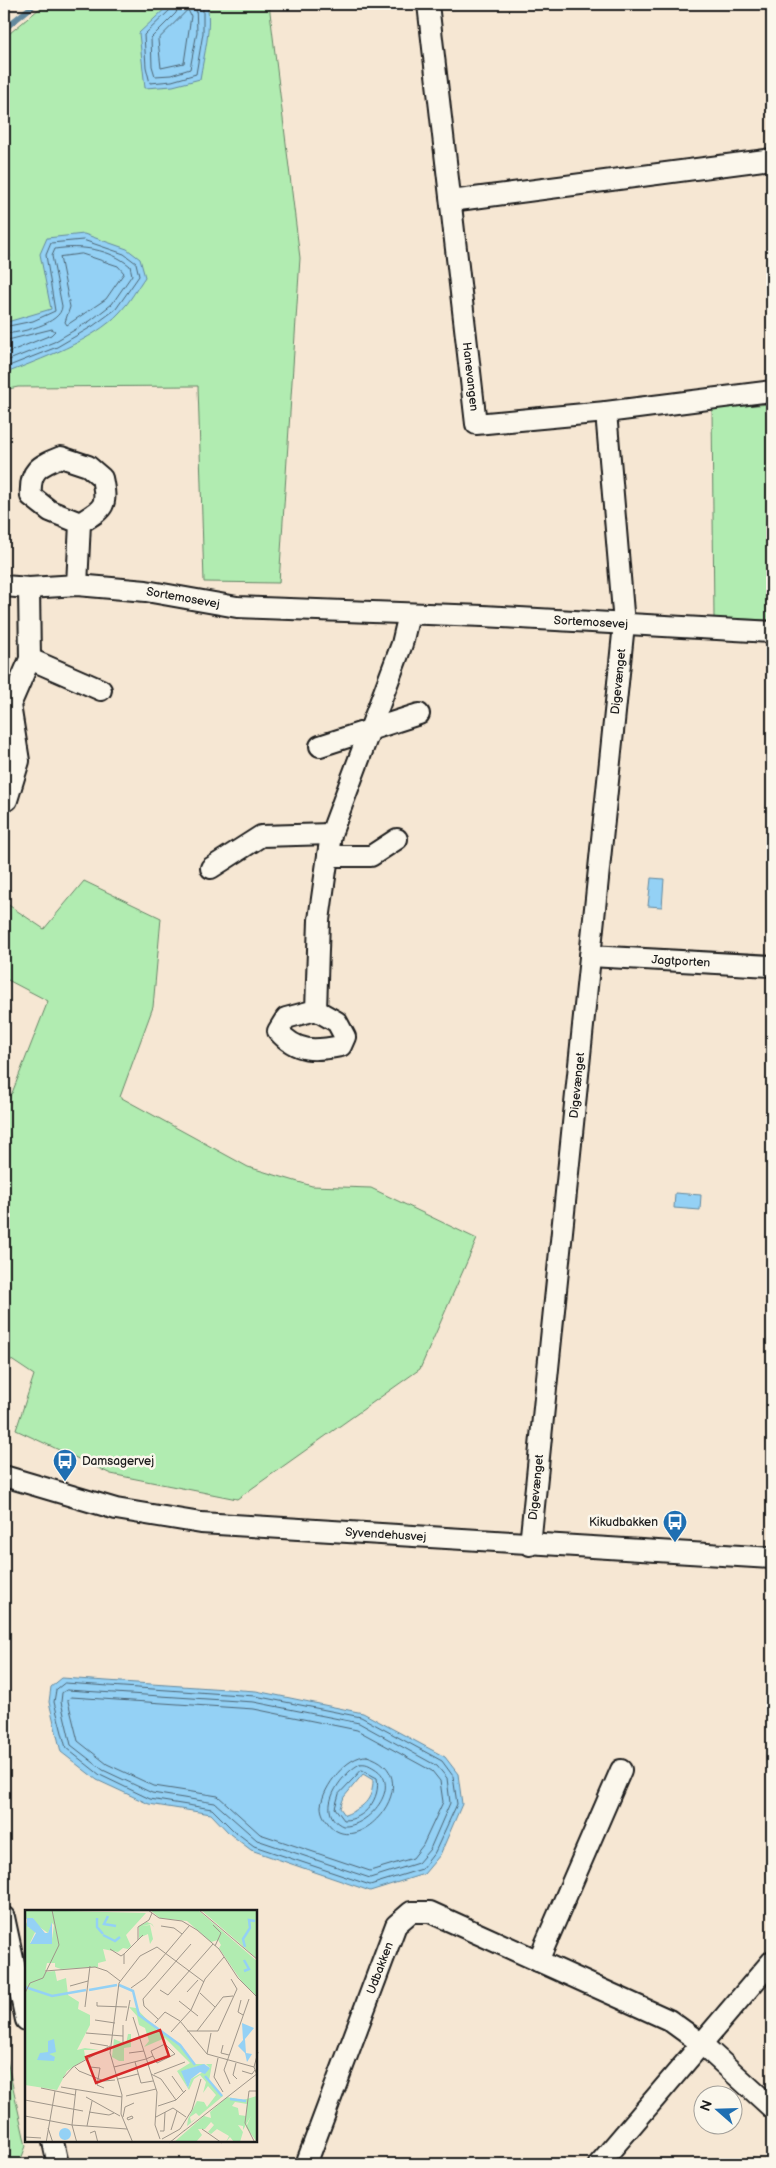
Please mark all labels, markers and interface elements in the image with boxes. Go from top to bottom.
street label: Hanevangen [459,341,482,412]
street label: Sortemosevej [145,584,221,612]
street label: Sortemosevej [553,613,629,632]
street label: Digevænget [608,648,629,715]
street label: Jagtporten [651,952,711,971]
street label: Digevænget [567,1051,588,1119]
bus stop icon: Damsagervej [52,1448,78,1482]
street label: Digevænget [526,1453,547,1521]
place label: Damsagervej [82,1454,154,1469]
bus stop icon: Kikudbakken [662,1509,688,1543]
place label: Kikudbakken [589,1515,658,1530]
street label: Syvendehusvej [345,1525,427,1545]
inset map [25,1910,258,2143]
street label: Udbakken [364,1940,397,1996]
north arrow [694,2086,744,2136]
text: N [696,2098,716,2114]

